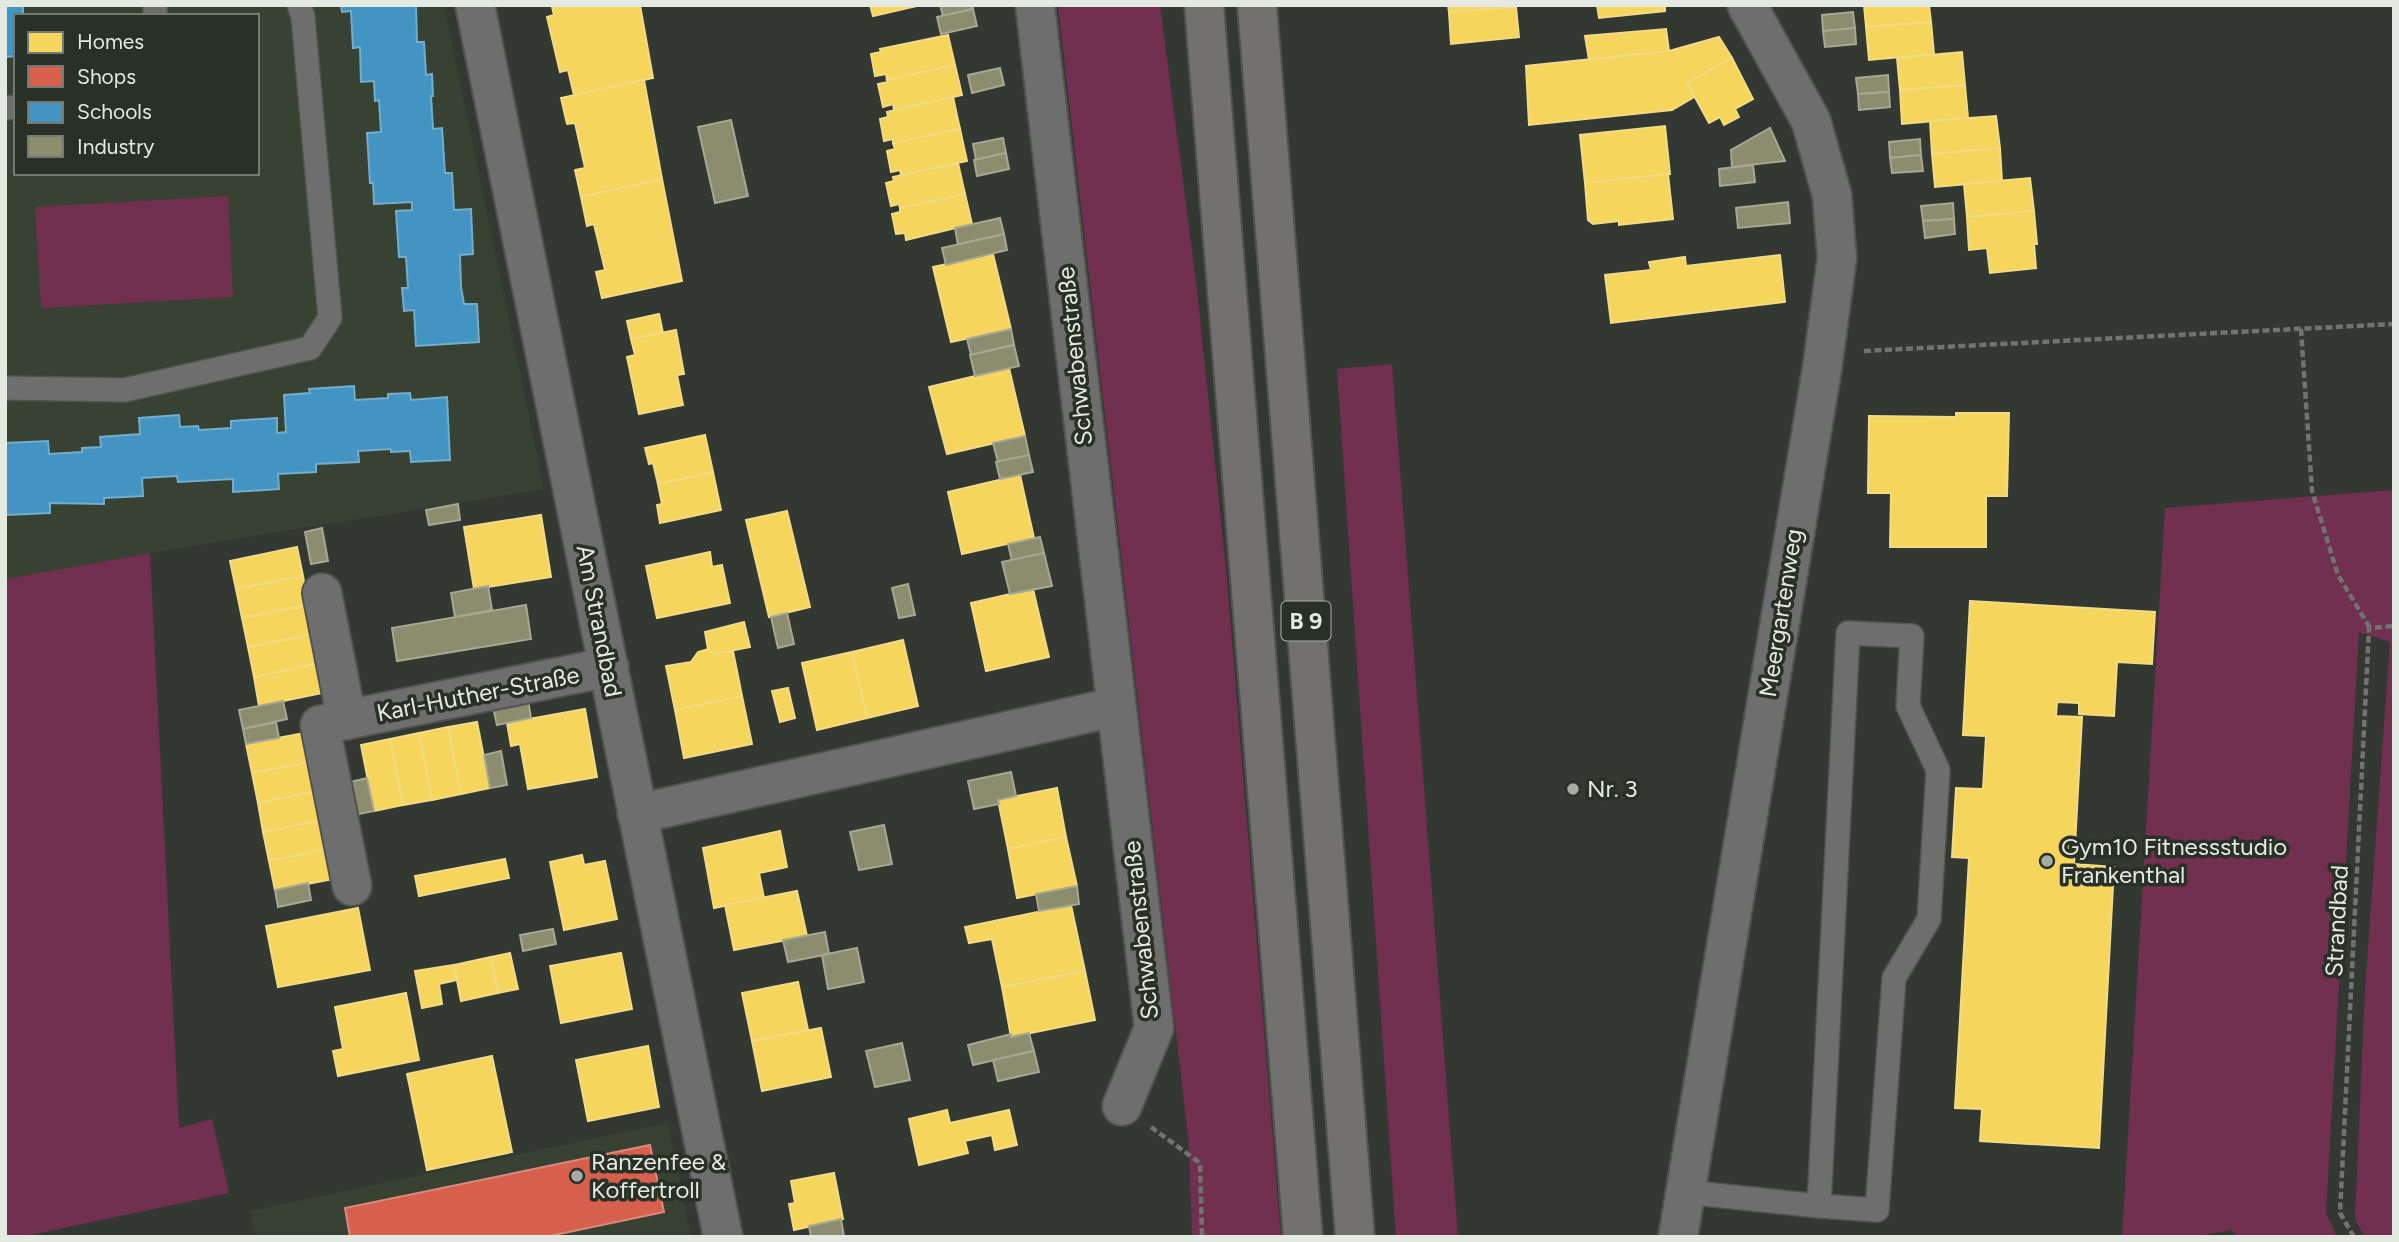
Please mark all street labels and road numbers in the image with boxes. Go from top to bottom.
street label: Schwabenstraße [1051,265,1098,447]
street label: Meergartenweg [1753,527,1808,699]
street label: Am Strandbad [571,542,628,700]
road number: B 9 [1282,601,1330,640]
street label: Karl-Huther-Straße [374,660,582,727]
street label: Schwabenstraße [1117,839,1164,1021]
street label: Strandbad [2319,864,2354,978]

